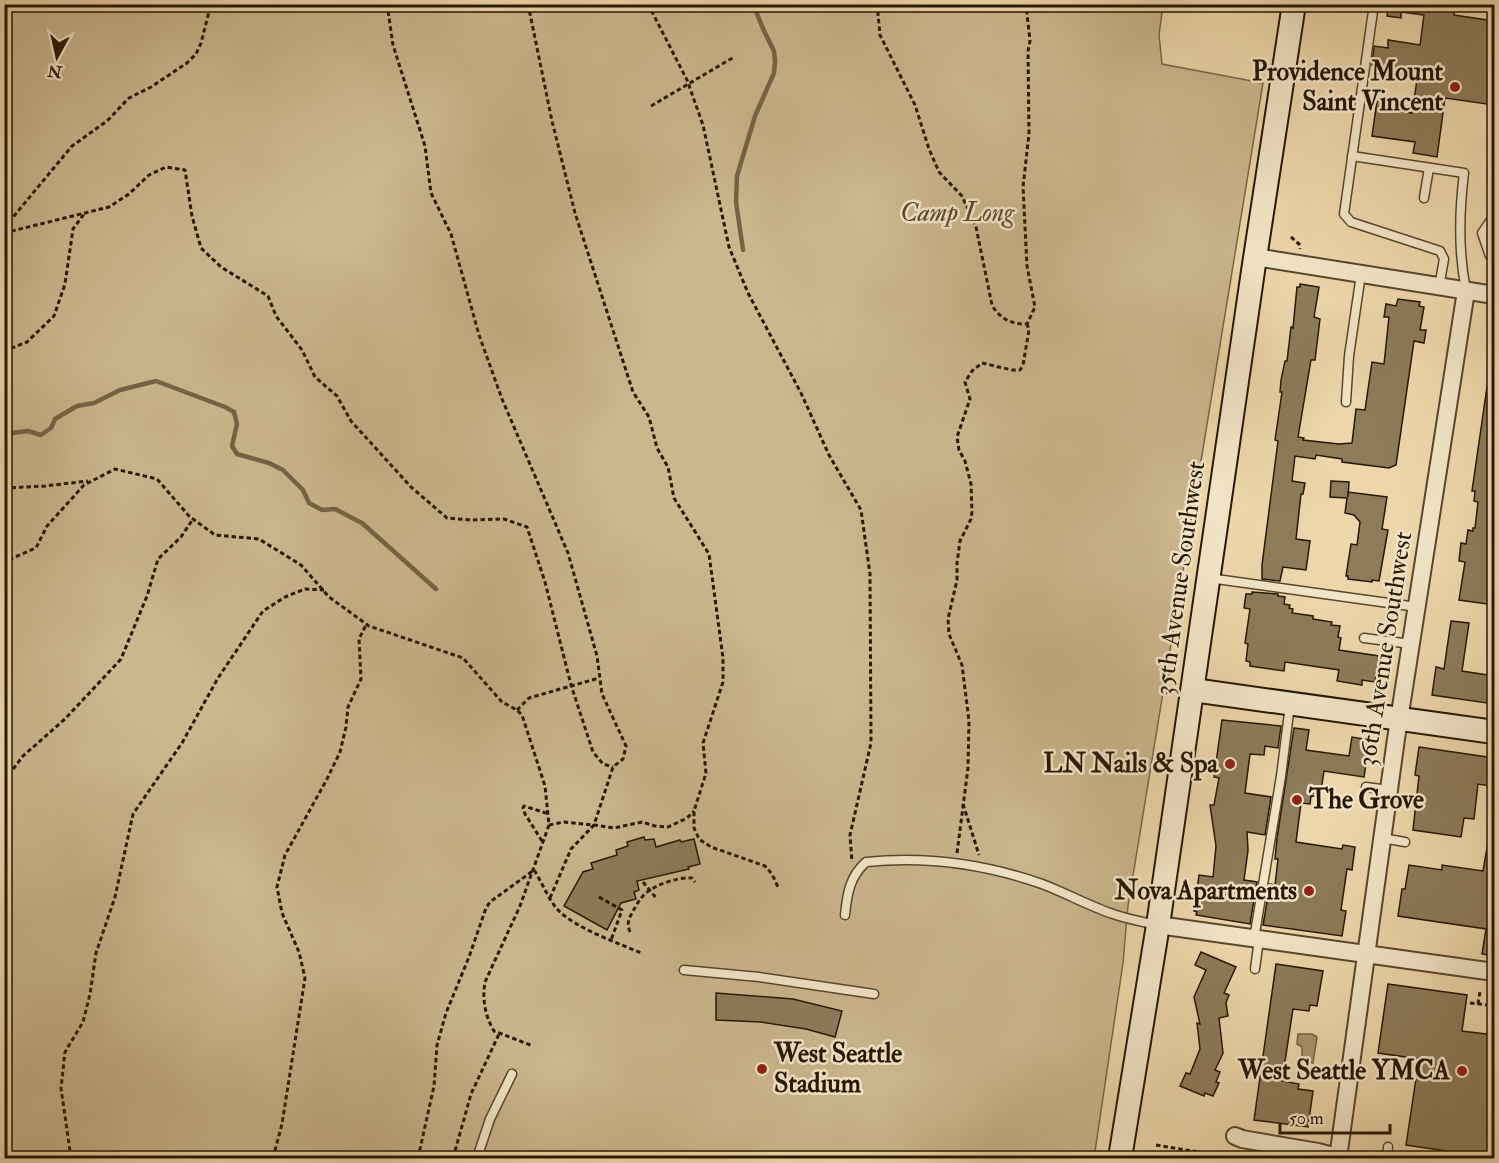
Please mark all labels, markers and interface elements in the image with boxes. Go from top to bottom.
north arrow [27,27,87,87]
place label: Providence Mount Saint Vincent [1252,56,1444,118]
text: N [46,60,65,82]
marker: Providence Mount Saint Vincent [1448,80,1462,94]
park label: Camp Long [900,197,1015,229]
street label: 35th Avenue Southwest [1148,459,1212,697]
street label: 36th Avenue Southwest [1351,529,1419,769]
place label: LN Nails & Spa [1044,748,1219,781]
marker: LN Nails & Spa [1223,757,1237,771]
place label: The Grove [1308,784,1424,816]
marker: The Grove [1290,793,1304,807]
place label: Nova Apartments [1114,875,1297,908]
marker: Nova Apartments [1302,884,1316,898]
place label: West Seattle Stadium [773,1038,902,1100]
place label: West Seattle YMCA [1237,1055,1450,1087]
marker: West Seattle Stadium [755,1062,769,1076]
marker: West Seattle YMCA [1455,1064,1469,1078]
scale bar [1280,1097,1390,1135]
text: 50 m [1289,1107,1324,1130]

